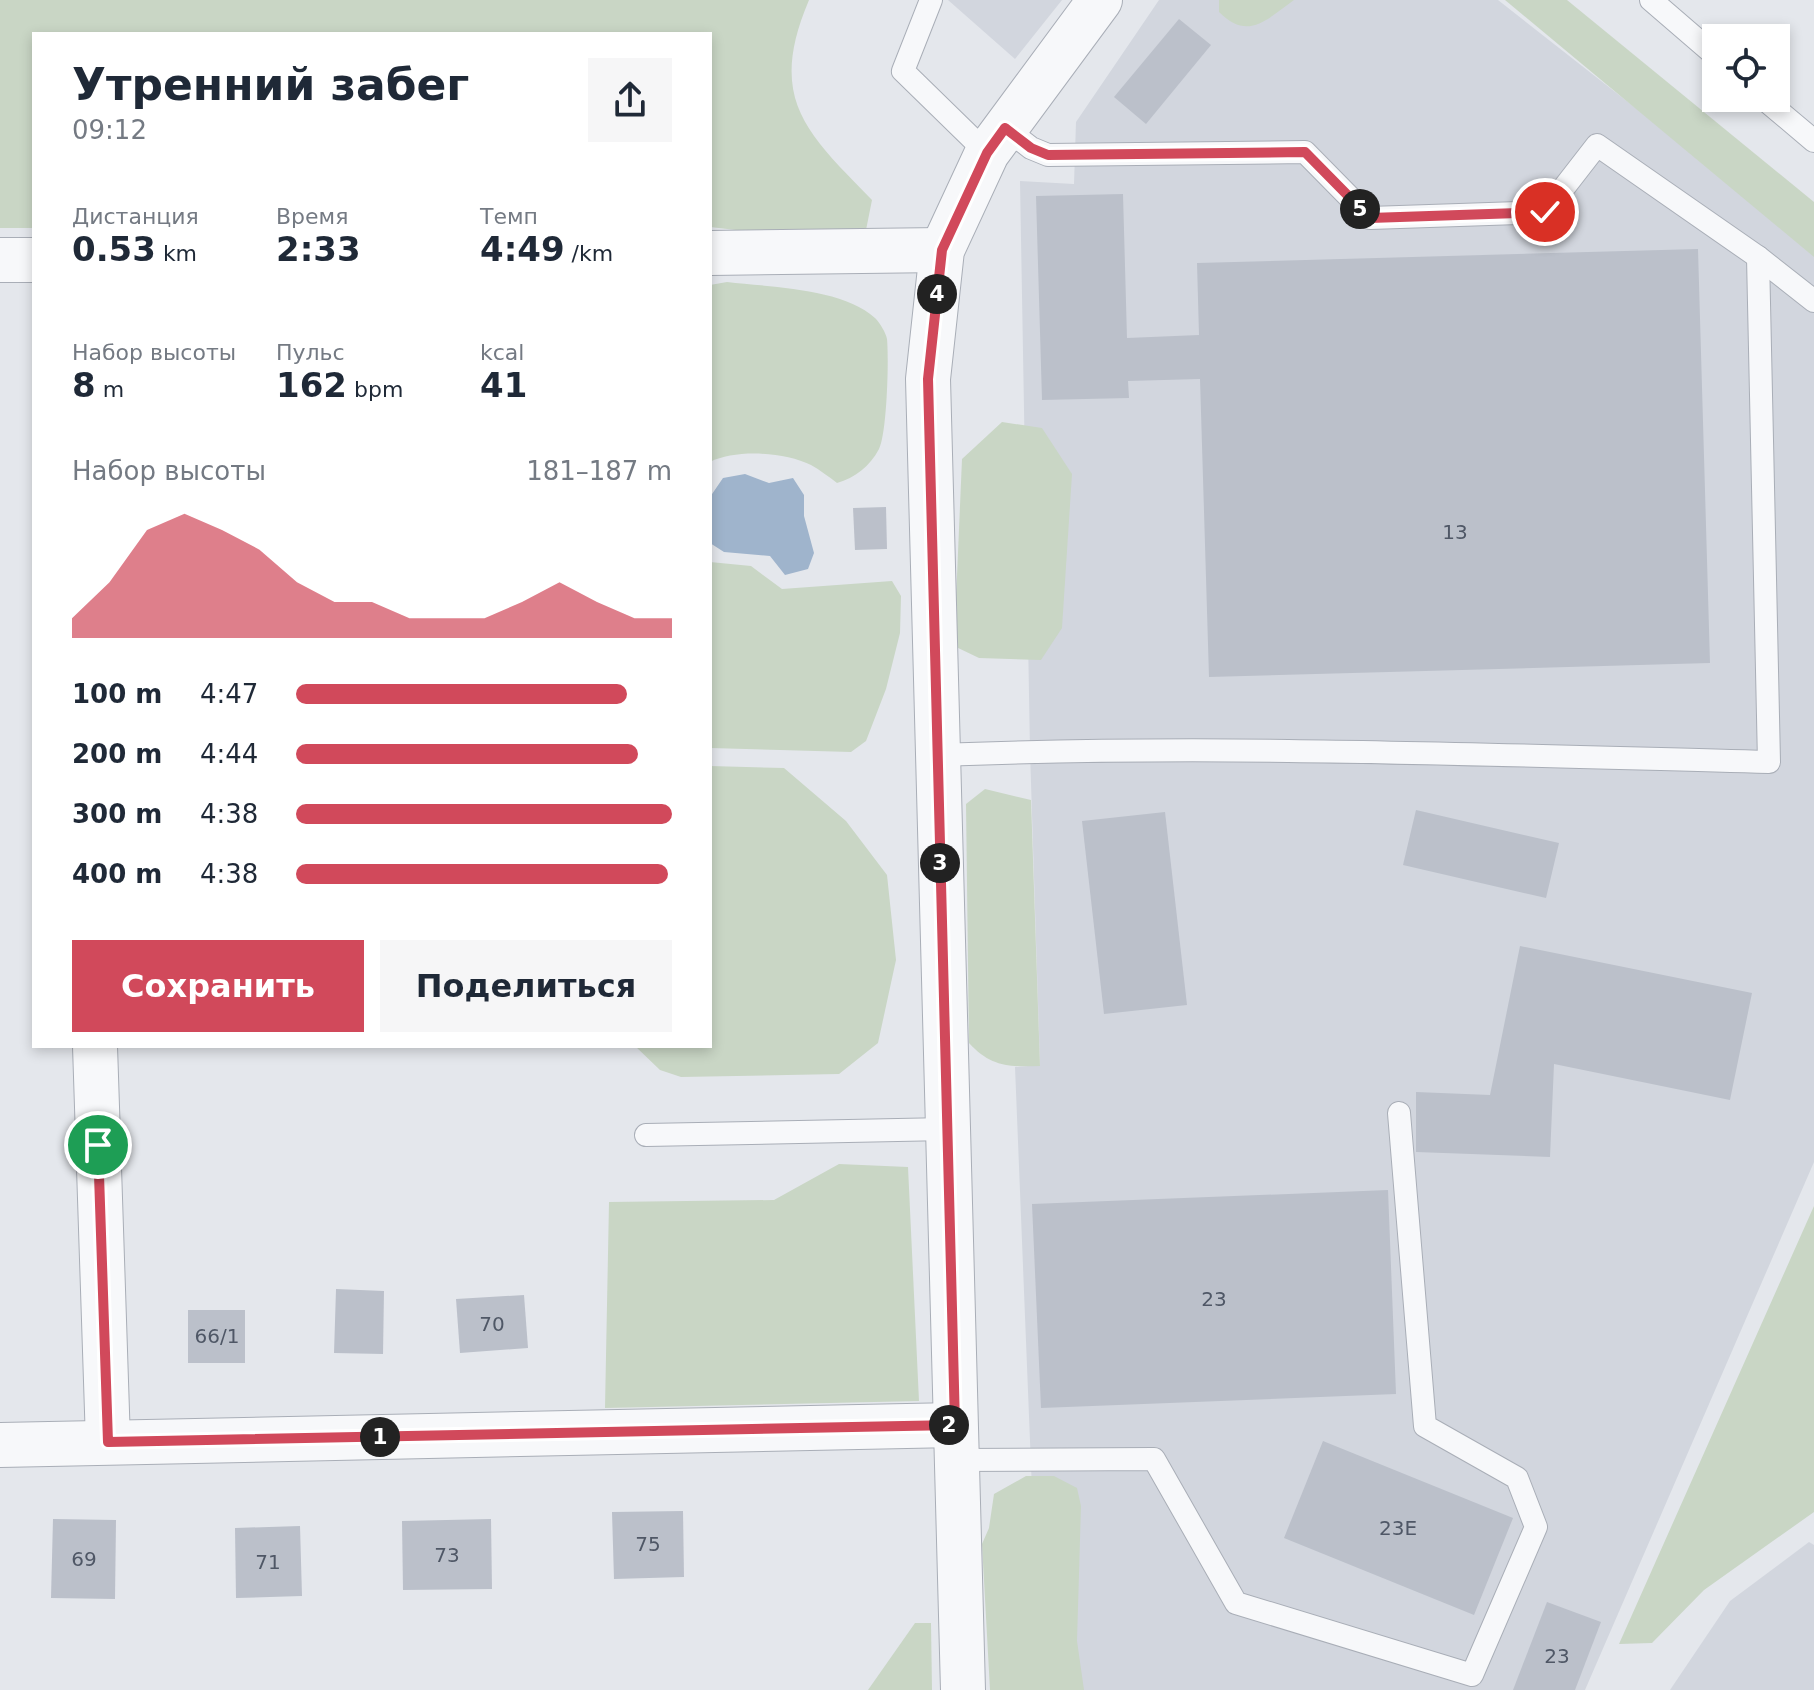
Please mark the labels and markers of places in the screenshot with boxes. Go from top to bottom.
pin [1511,178,1579,246]
pin: 5 [1340,189,1380,229]
pin: 4 [917,274,957,314]
pin: 3 [920,843,960,883]
pin [64,1111,132,1179]
pin: 2 [929,1405,969,1445]
pin: 1 [360,1417,400,1457]

